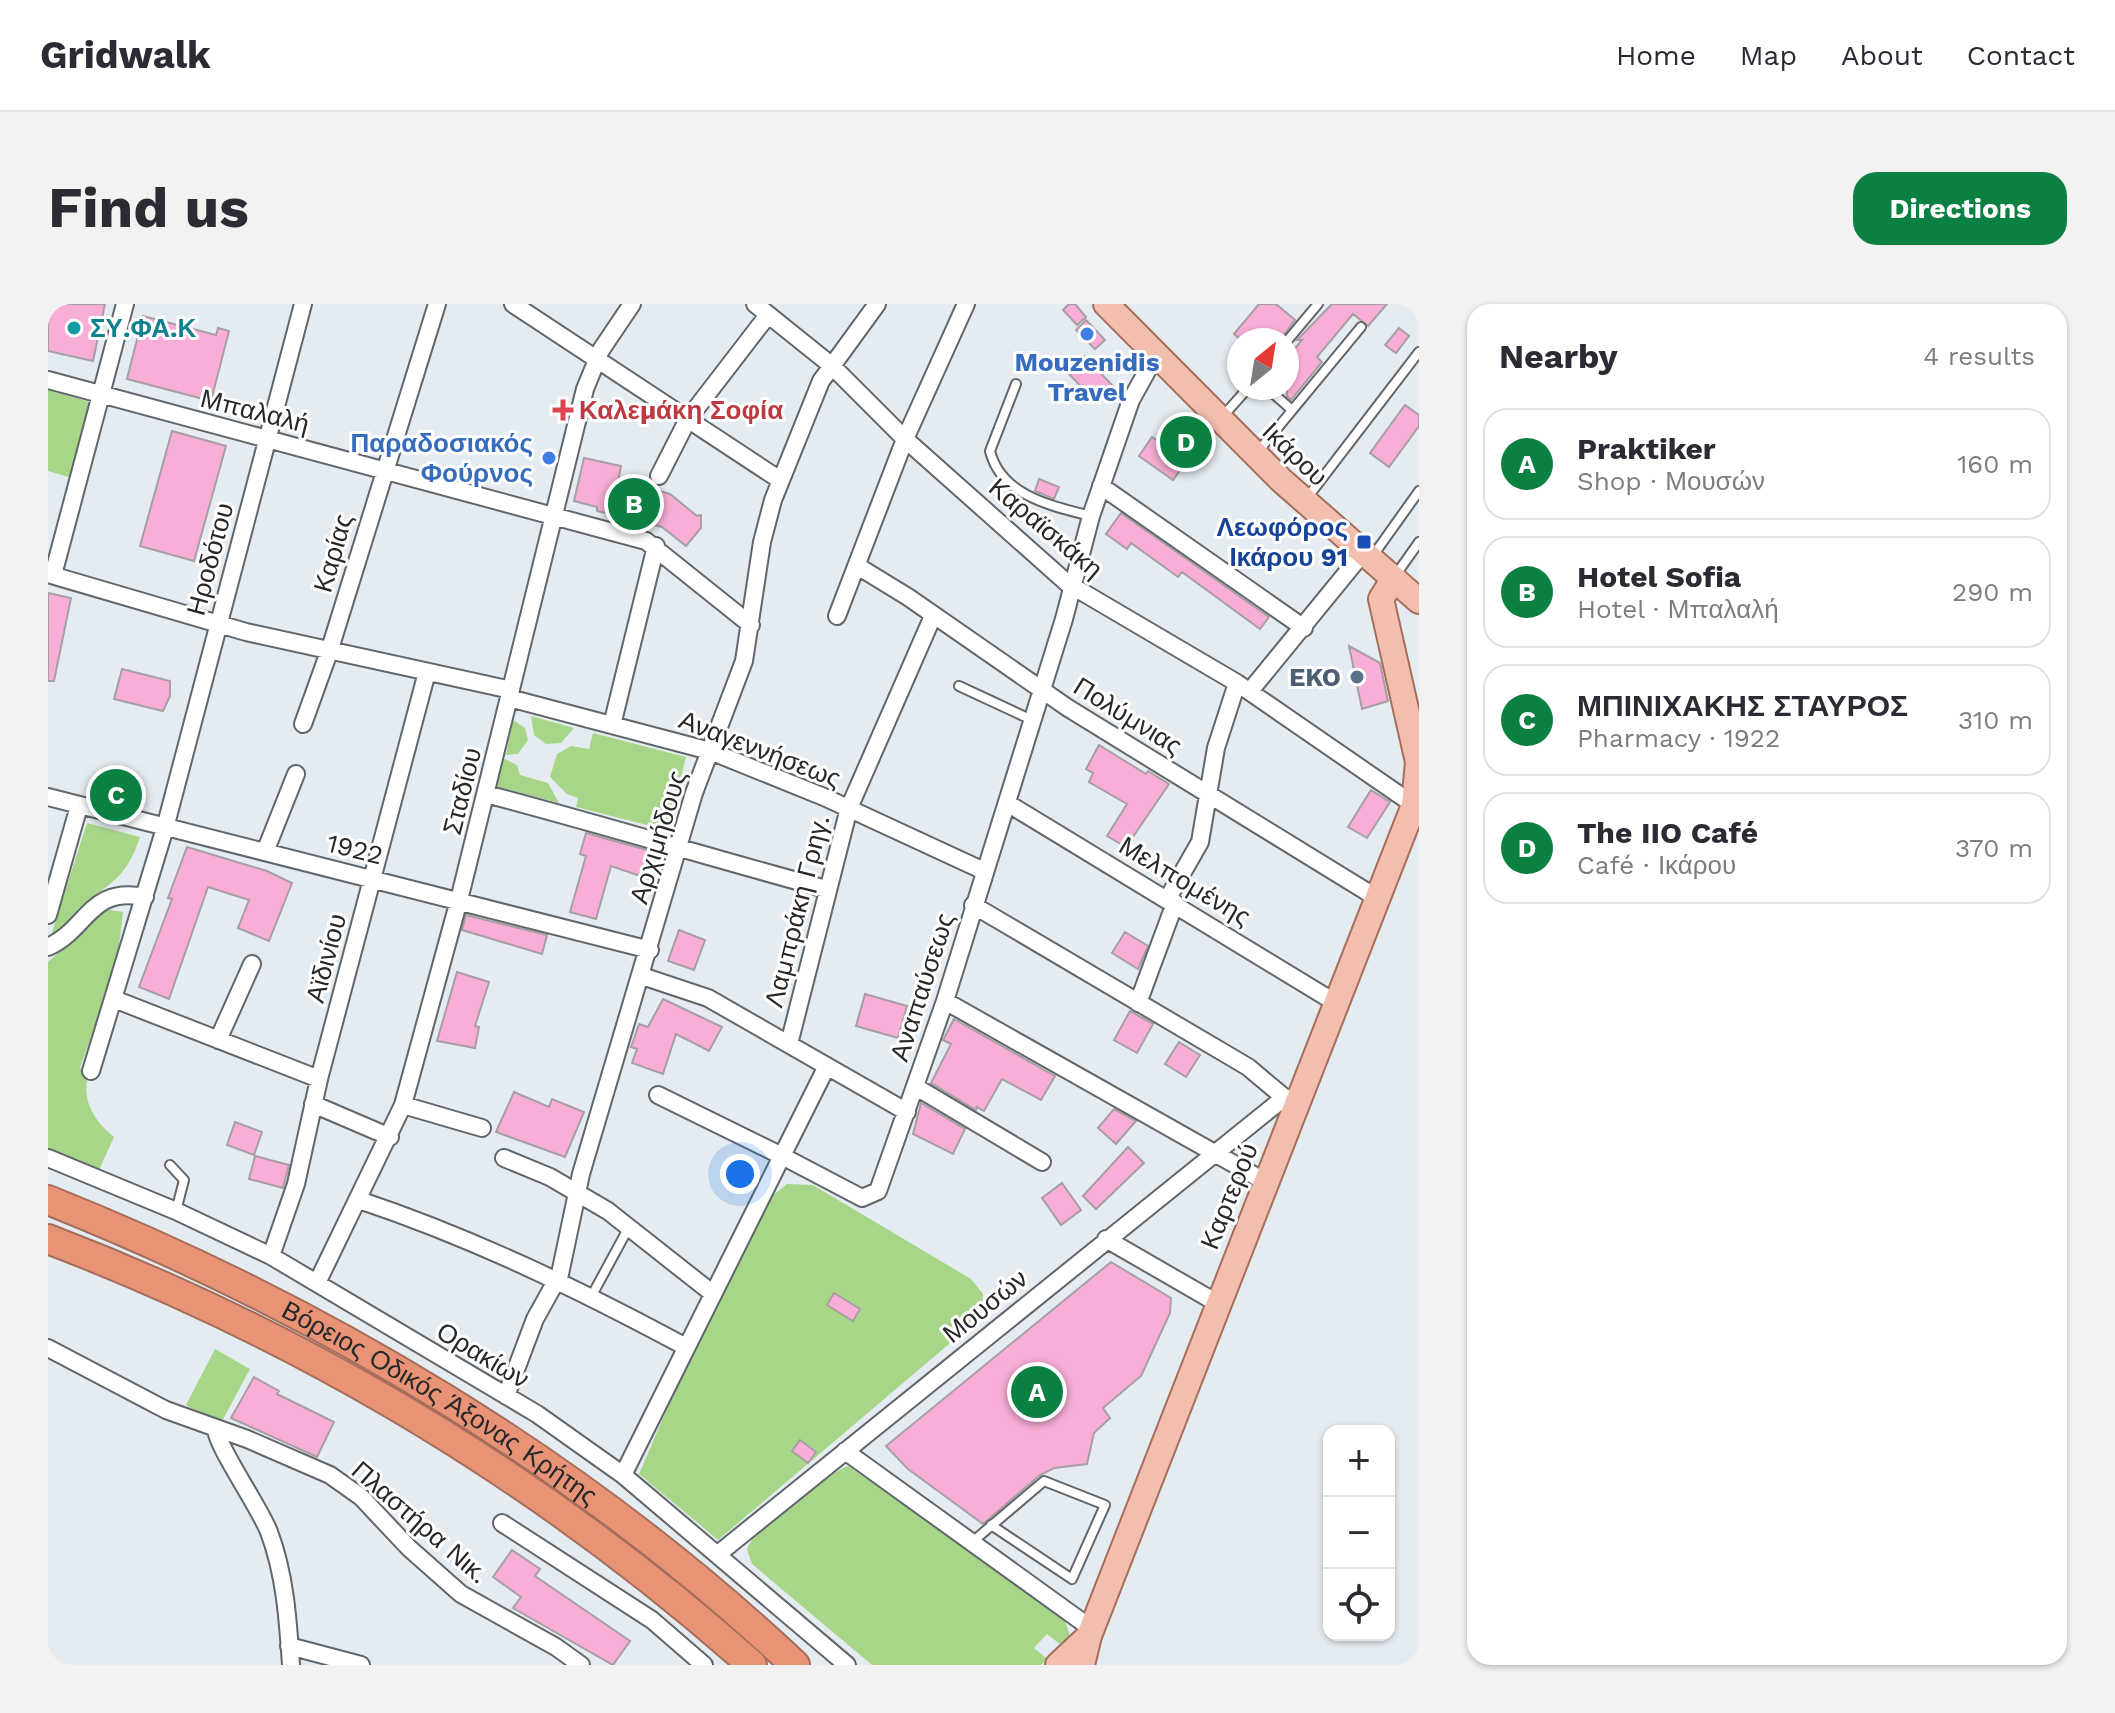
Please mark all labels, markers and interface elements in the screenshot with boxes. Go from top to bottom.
text: Gridwalk [40,33,211,77]
text: Home [1616,39,1696,72]
text: Map [1740,39,1797,72]
text: About [1841,39,1923,72]
text: Contact [1967,39,2075,72]
button: Directions [1853,172,2067,245]
text: Find us [48,175,249,241]
place label: ΣΥ.ΦΑ.Κ [90,313,196,343]
marker: ΣΥ.ΦΑ.Κ [65,319,83,337]
marker: Mouzenidis Travel [1078,325,1096,343]
north arrow [1227,328,1299,400]
text: Nearby [1499,336,1618,376]
text: 4 results [1923,341,2035,371]
place label: Mouzenidis Travel [1014,347,1160,407]
street label: Μπαλαλή [198,383,312,439]
place label: Καλεμάκη Σοφία [579,395,783,425]
marker: Καλεμάκη Σοφία [554,401,572,419]
pin: D [1160,412,1212,472]
street label: Ικάρου [1256,416,1334,492]
place label: Παραδοσιακός Φούρνος [350,428,533,488]
text: Praktiker [1577,431,1716,466]
marker: Παραδοσιακός Φούρνος [540,449,558,467]
text: A [1518,449,1536,479]
text: 160 m [1957,449,2033,479]
text: Shop · Μουσών [1577,466,1765,496]
street label: Καραϊσκάκη [983,472,1109,584]
pin: B [608,474,660,534]
street label: Ηροδότου [181,499,239,619]
street label: Καρίας [308,510,358,596]
place label: Λεωφόρος Ικάρου 91 [1216,512,1348,572]
marker: Λεωφόρος Ικάρου 91 [1355,533,1373,551]
text: Hotel Sofia [1577,559,1741,594]
text: B [1518,577,1536,607]
text: 290 m [1952,577,2033,607]
text: Hotel · Μπαλαλή [1577,594,1779,624]
place label: EKO [1289,662,1341,692]
marker: EKO [1348,668,1366,686]
street label: Πολύμνιας [1068,671,1188,761]
text: ΜΠΙΝΙΧΑΚΗΣ ΣΤΑΥΡΟΣ [1577,688,1908,723]
street label: Αναγεννήσεως [675,704,845,794]
text: C [1518,705,1536,735]
text: 310 m [1958,705,2033,735]
text: Pharmacy · 1922 [1577,723,1780,753]
street label: Σταδίου [437,744,487,838]
pin: C [90,765,142,825]
street label: Αρχιμήδους [624,767,692,907]
street label: Λαμπράκη Γρηγ. [759,812,835,1010]
text: The IIO Café [1577,815,1758,850]
street label: 1922 [324,828,386,870]
street label: Μελπομένης [1114,830,1256,932]
text: D [1518,833,1536,863]
text: 370 m [1955,833,2033,863]
text: Café · Ικάρου [1577,850,1736,880]
street label: Αναπαύσεως [884,909,960,1065]
street label: Αϊδινίου [300,910,352,1006]
street label: Καρτερού [1194,1139,1264,1253]
your location [720,1154,760,1194]
street label: Μουσών [937,1263,1033,1349]
street label: Βόρειος Οδικός Άξονας Κρήτης [277,1294,603,1511]
street label: Ορακίων [432,1316,534,1394]
pin: A [1011,1362,1063,1422]
map controls [1323,1425,1395,1641]
button: + [1323,1425,1395,1497]
street label: Πλαστήρα Νικ. [346,1455,494,1589]
button: − [1323,1497,1395,1569]
button: locate [1323,1569,1395,1641]

